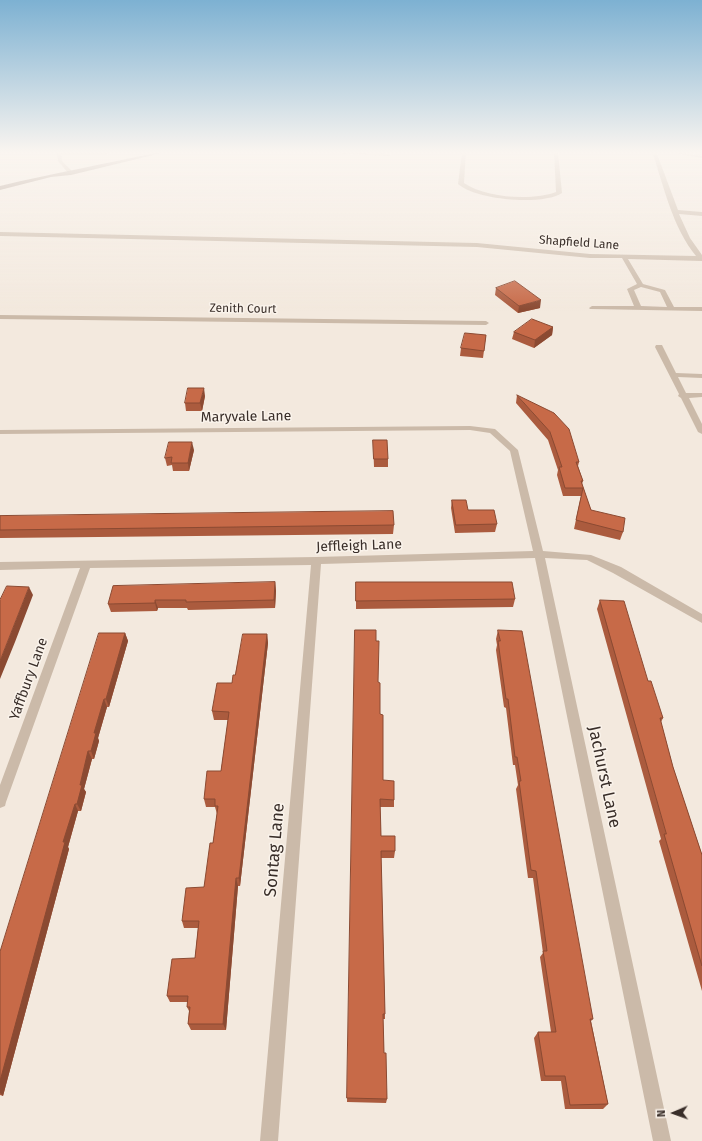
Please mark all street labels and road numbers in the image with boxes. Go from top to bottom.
street label: Shapfield Lane [538,233,620,253]
street label: Zenith Court [209,301,277,317]
street label: Maryvale Lane [201,408,291,426]
street label: Jeffleigh Lane [316,536,402,556]
street label: Yaffbury Lane [6,636,52,722]
street label: Jachurst Lane [583,724,625,830]
street label: Sontag Lane [261,802,289,898]

